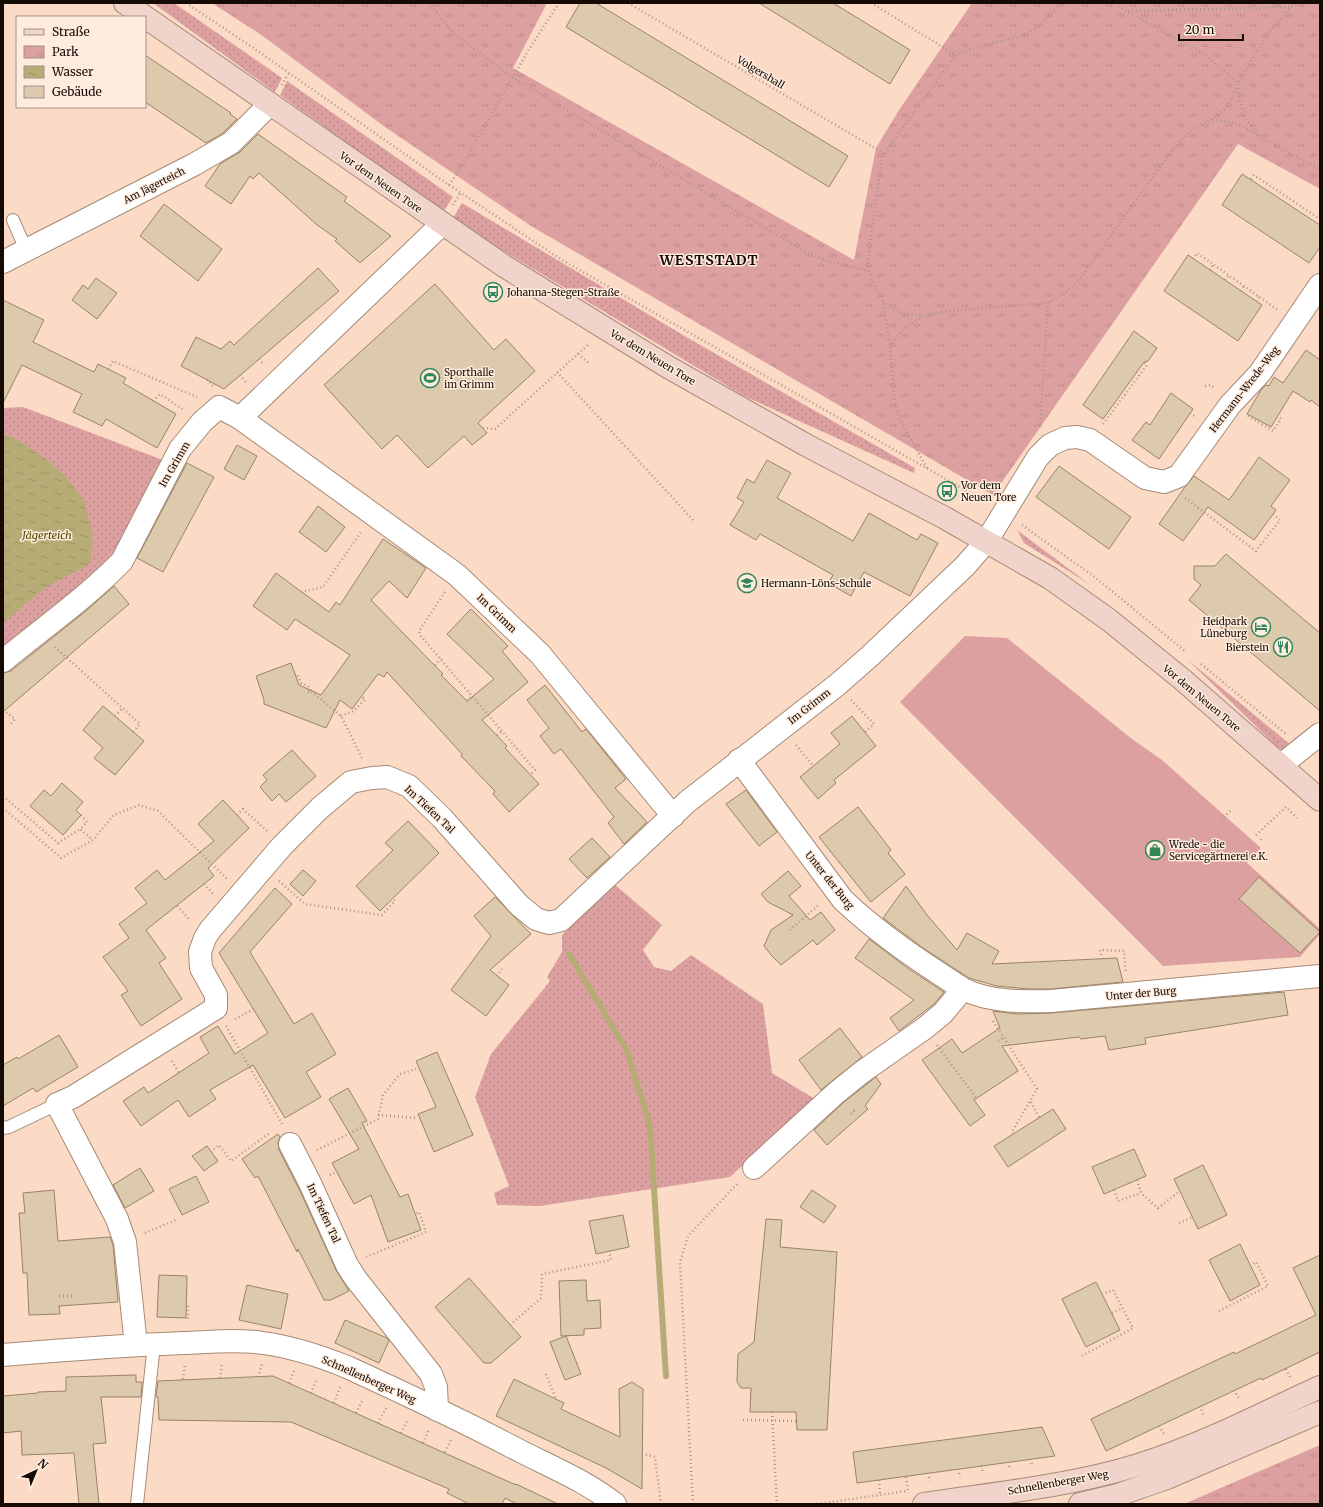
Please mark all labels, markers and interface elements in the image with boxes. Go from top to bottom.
legend [16,16,146,108]
scale bar [1179,16,1243,42]
text: 20 m [1185,22,1214,37]
text: Straße [52,24,90,39]
text: Park [52,44,79,59]
street label: Volgershall [734,53,787,92]
text: Wasser [51,64,94,79]
text: Gebäude [52,84,102,99]
street label: Vor dem Neuen Tore [336,149,424,216]
street label: Am Jägerteich [120,164,188,207]
district label: WESTSTADT [658,251,759,269]
bus stop icon: Johanna-Stegen-Straße [482,281,504,303]
place label: Johanna-Stegen-Straße [506,286,619,299]
street label: Vor dem Neuen Tore [607,326,698,388]
street label: Hermann-Wrede-Weg [1207,343,1282,435]
place label: Sporthalle im Grimm [444,366,494,391]
sports icon: Sporthalle im Grimm [419,367,441,389]
street label: Im Grimm [156,439,193,489]
place label: Vor dem Neuen Tore [960,479,1016,504]
bus stop icon: Vor dem Neuen Tore [936,480,958,502]
water label: Jägerteich [21,528,72,542]
school or university icon: Hermann-Löns-Schule [736,572,758,594]
place label: Hermann-Löns-Schule [761,577,871,590]
street label: Im Grimm [474,591,519,636]
place label: Heidpark Lüneburg [1200,615,1248,640]
hotel icon: Heidpark Lüneburg [1250,616,1272,638]
restaurant icon: Bierstein [1272,636,1294,658]
place label: Bierstein [1226,641,1269,654]
street label: Vor dem Neuen Tore [1159,661,1243,735]
street label: Im Grimm [785,686,833,727]
street label: Im Tiefen Tal [402,783,458,836]
place label: Wrede - die Servicegärtnerei e.K. [1168,838,1268,863]
shop icon: Wrede - die Servicegärtnerei e.K. [1144,839,1166,861]
street label: Unter der Burg [802,849,857,912]
street label: Unter der Burg [1105,984,1177,1003]
street label: Im Tiefen Tal [304,1181,343,1245]
street label: Schnellenberger Weg [320,1353,418,1406]
north arrow [16,1451,56,1491]
text: N [35,1456,51,1472]
street label: Schnellenberger Weg [1007,1467,1109,1498]

